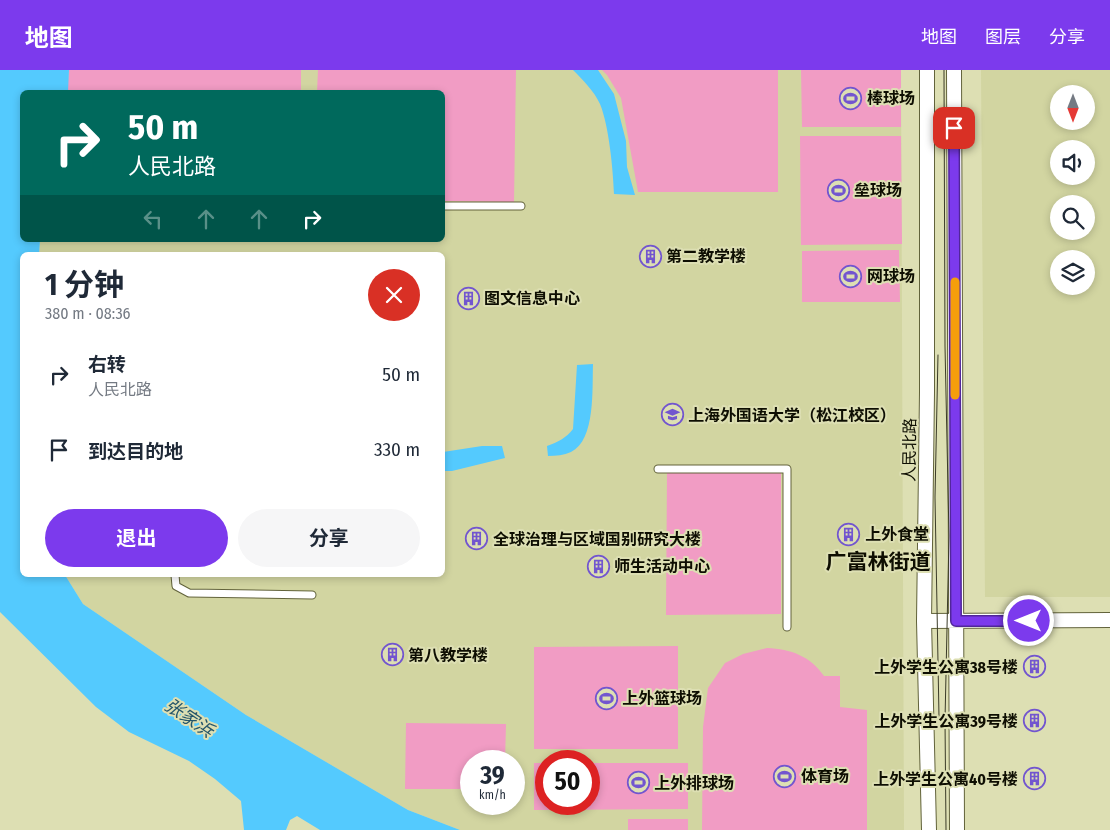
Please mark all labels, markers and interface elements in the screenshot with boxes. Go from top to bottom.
text: 地图 [25,24,73,52]
text: 地图 [921,26,957,48]
text: 图层 [985,26,1021,48]
text: 分享 [1049,26,1085,48]
north arrow [1050,85,1095,130]
map controls [1050,85,1095,295]
sports icon: 棒球场 [839,86,863,110]
place label: 棒球场 [867,89,915,108]
text: 50 m [128,106,198,148]
pin [933,107,975,149]
icon: right [45,110,110,175]
icon: arrive [940,114,968,142]
button: sound [1050,140,1095,185]
text: 人民北路 [128,153,216,180]
sports icon: 垒球场 [826,178,850,202]
place label: 垒球场 [854,181,902,200]
button: search [1050,195,1095,240]
icon: left [139,205,167,233]
icon: ahead [192,205,220,233]
icon: ahead [245,205,273,233]
icon: right [298,205,326,233]
building icon: 第二教学楼 [638,244,662,268]
place label: 第二教学楼 [666,247,746,266]
button: layers [1050,250,1095,295]
sports icon: 网球场 [839,264,863,288]
text: 1 分钟 [45,267,124,303]
place label: 网球场 [867,267,915,286]
button: close [368,269,420,321]
building icon: 图文信息中心 [456,286,480,310]
place label: 图文信息中心 [484,289,580,308]
text: 380 m · 08:36 [45,304,131,323]
text: 右转 [88,353,126,376]
icon: right [45,361,73,389]
text: 50 m [382,363,420,386]
text: 人民北路 [88,380,152,399]
school or university icon: 上海外国语大学（松江校区） [660,403,684,427]
place label: 上海外国语大学（松江校区） [688,406,896,425]
street label: 人民北路 [899,418,920,482]
icon: arrive [45,436,73,464]
text: 330 m [374,438,420,461]
text: 到达目的地 [88,440,183,463]
button: 退出 [45,509,228,567]
button: 分享 [238,509,420,567]
building icon: 上外食堂 [837,522,861,546]
place label: 上外食堂 [865,525,929,544]
building icon: 全球治理与区域国别研究大楼 [465,527,489,551]
place label: 全球治理与区域国别研究大楼 [493,530,701,549]
district label: 广富林街道 [826,549,931,575]
building icon: 师生活动中心 [586,554,610,578]
place label: 师生活动中心 [614,557,710,576]
position arrow [1002,594,1054,646]
building icon: 第八教学楼 [380,643,404,667]
place label: 第八教学楼 [408,646,488,665]
building icon: 上外学生公寓38号楼 [1022,655,1046,679]
place label: 上外学生公寓38号楼 [874,658,1018,677]
sports icon: 上外篮球场 [594,686,618,710]
place label: 上外篮球场 [622,689,702,708]
water label: 张家浜 [160,694,219,743]
building icon: 上外学生公寓39号楼 [1022,709,1046,733]
place label: 上外学生公寓39号楼 [874,712,1018,731]
speed limit sign: 50 [535,750,600,815]
text: 39 [480,761,505,791]
sports icon: 体育场 [773,764,797,788]
place label: 体育场 [801,767,849,786]
building icon: 上外学生公寓40号楼 [1022,767,1046,791]
place label: 上外学生公寓40号楼 [873,770,1018,789]
sports icon: 上外排球场 [626,771,650,795]
place label: 上外排球场 [654,774,734,793]
text: km/h [479,788,506,802]

